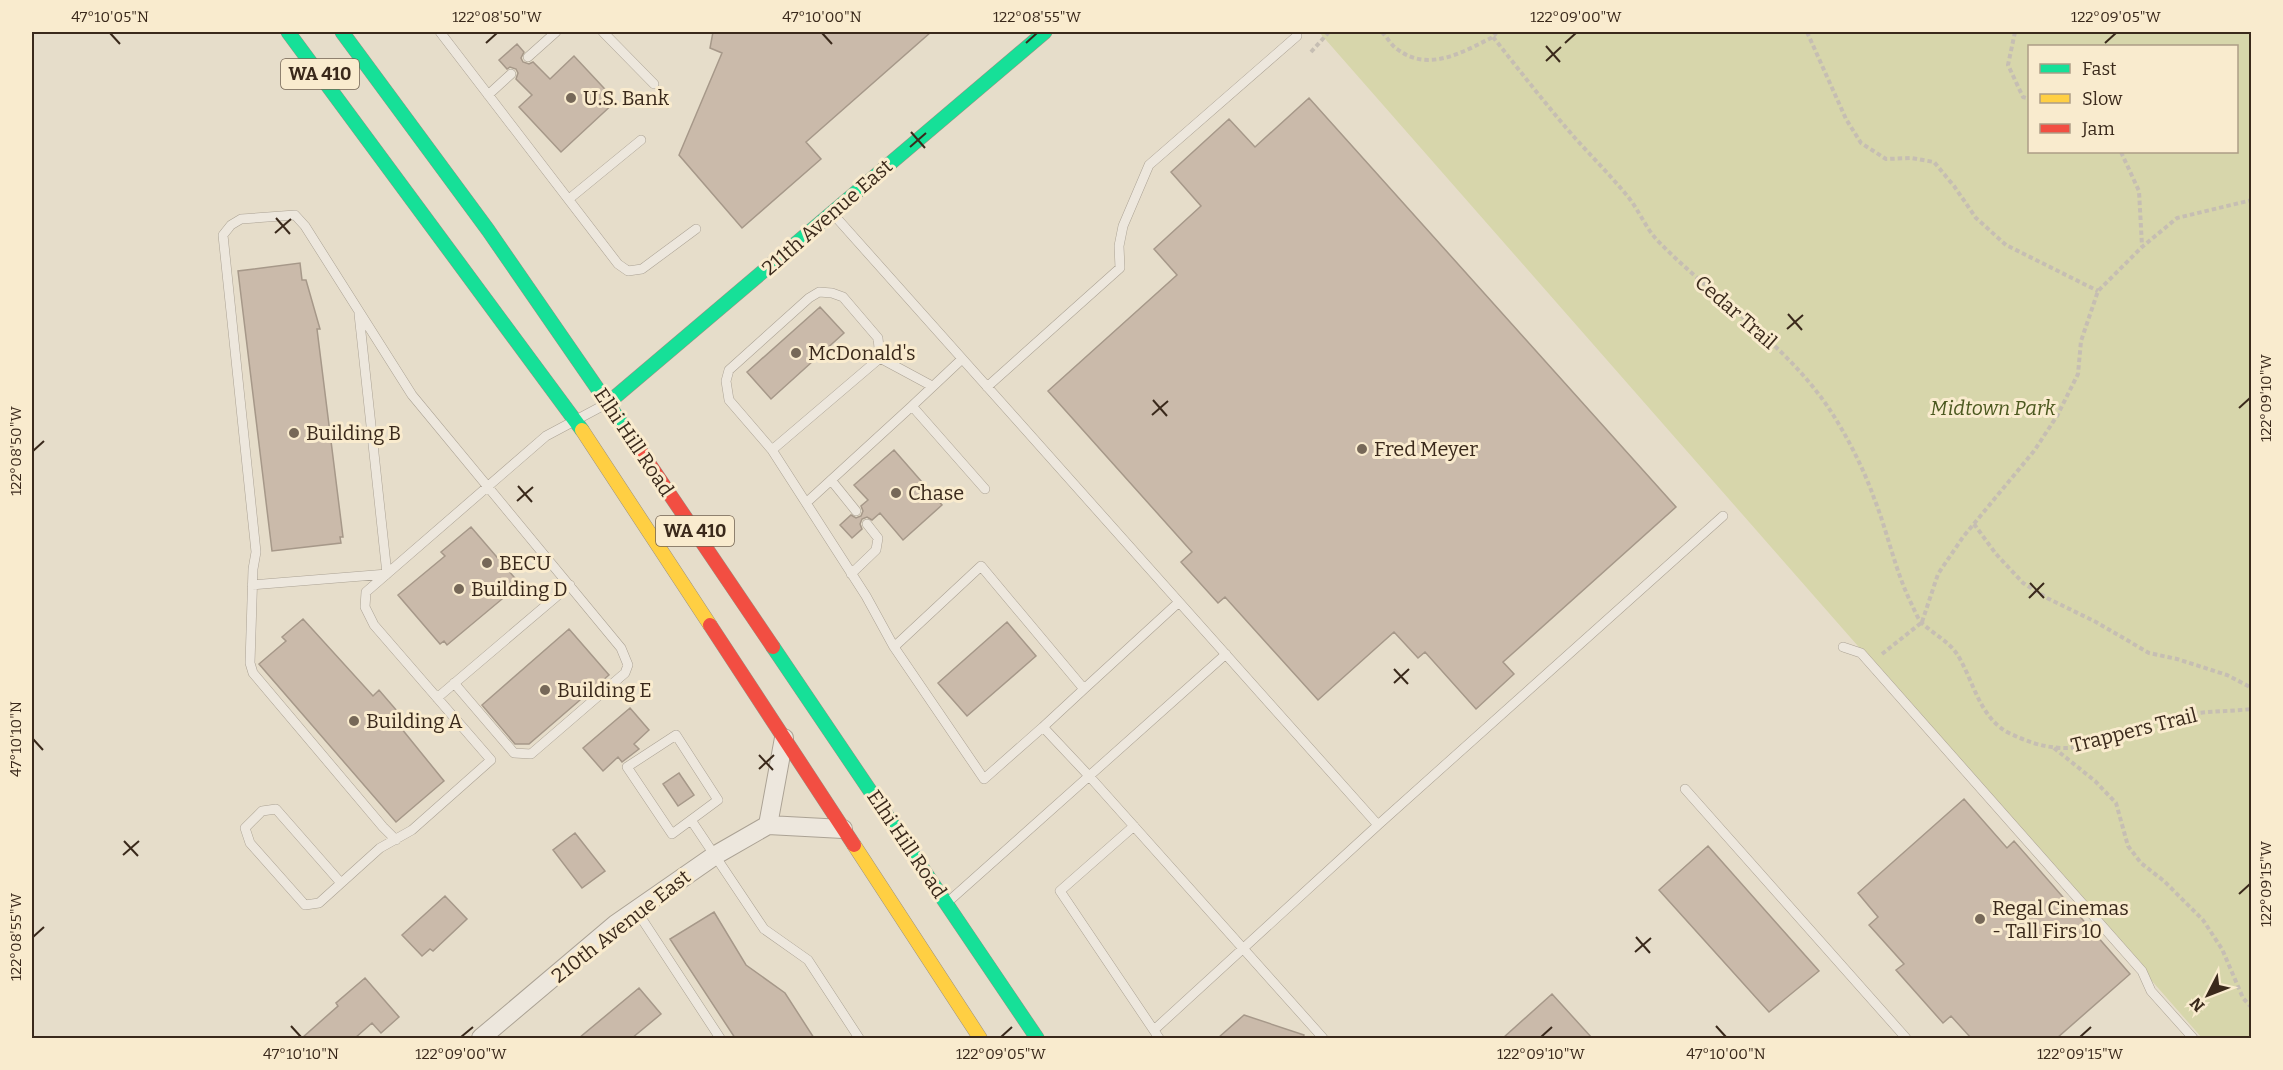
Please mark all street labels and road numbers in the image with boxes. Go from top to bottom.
road number: WA 410 [281,59,359,89]
street label: 211th Avenue East [757,154,897,280]
street label: Cedar Trail [1690,270,1782,354]
street label: Elhi Hill Road [589,383,679,501]
road number: WA 410 [656,516,734,546]
street label: Trappers Trail [2068,703,2200,757]
street label: Elhi Hill Road [862,785,952,903]
street label: 210th Avenue East [547,864,695,988]

